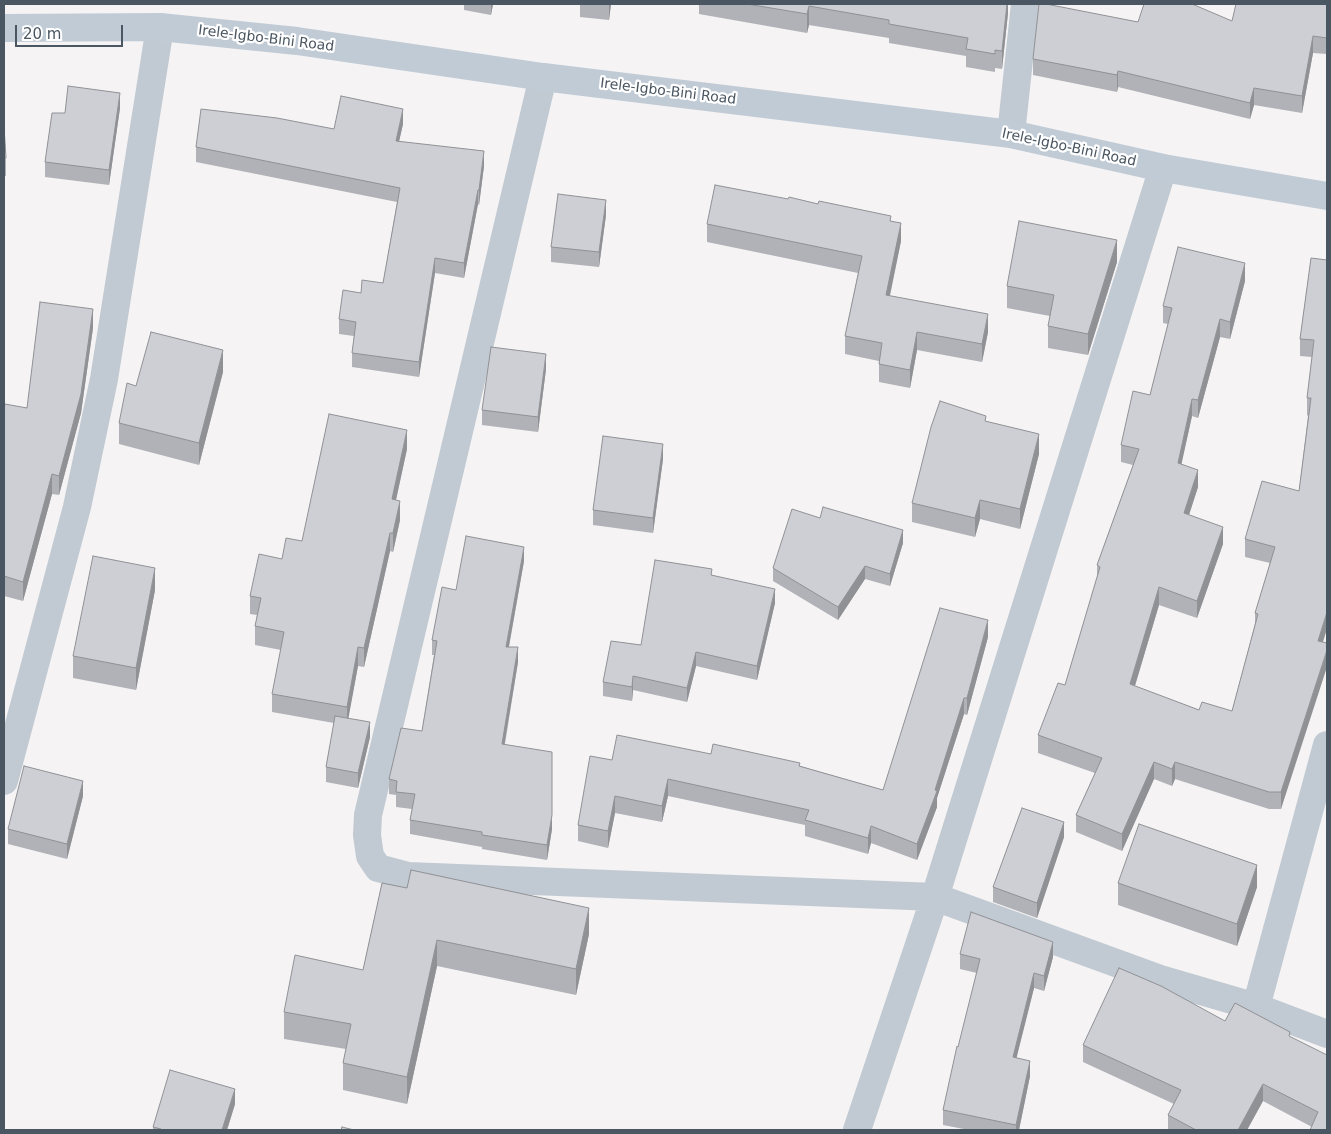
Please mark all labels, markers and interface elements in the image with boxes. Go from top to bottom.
scale bar [18,15,125,47]
street label: Irele-Igbo-Bini Road [197,22,335,56]
text: 20 m [23,25,61,43]
street label: Irele-Igbo-Bini Road [599,75,737,109]
street label: Irele-Igbo-Bini Road [1000,126,1138,170]

